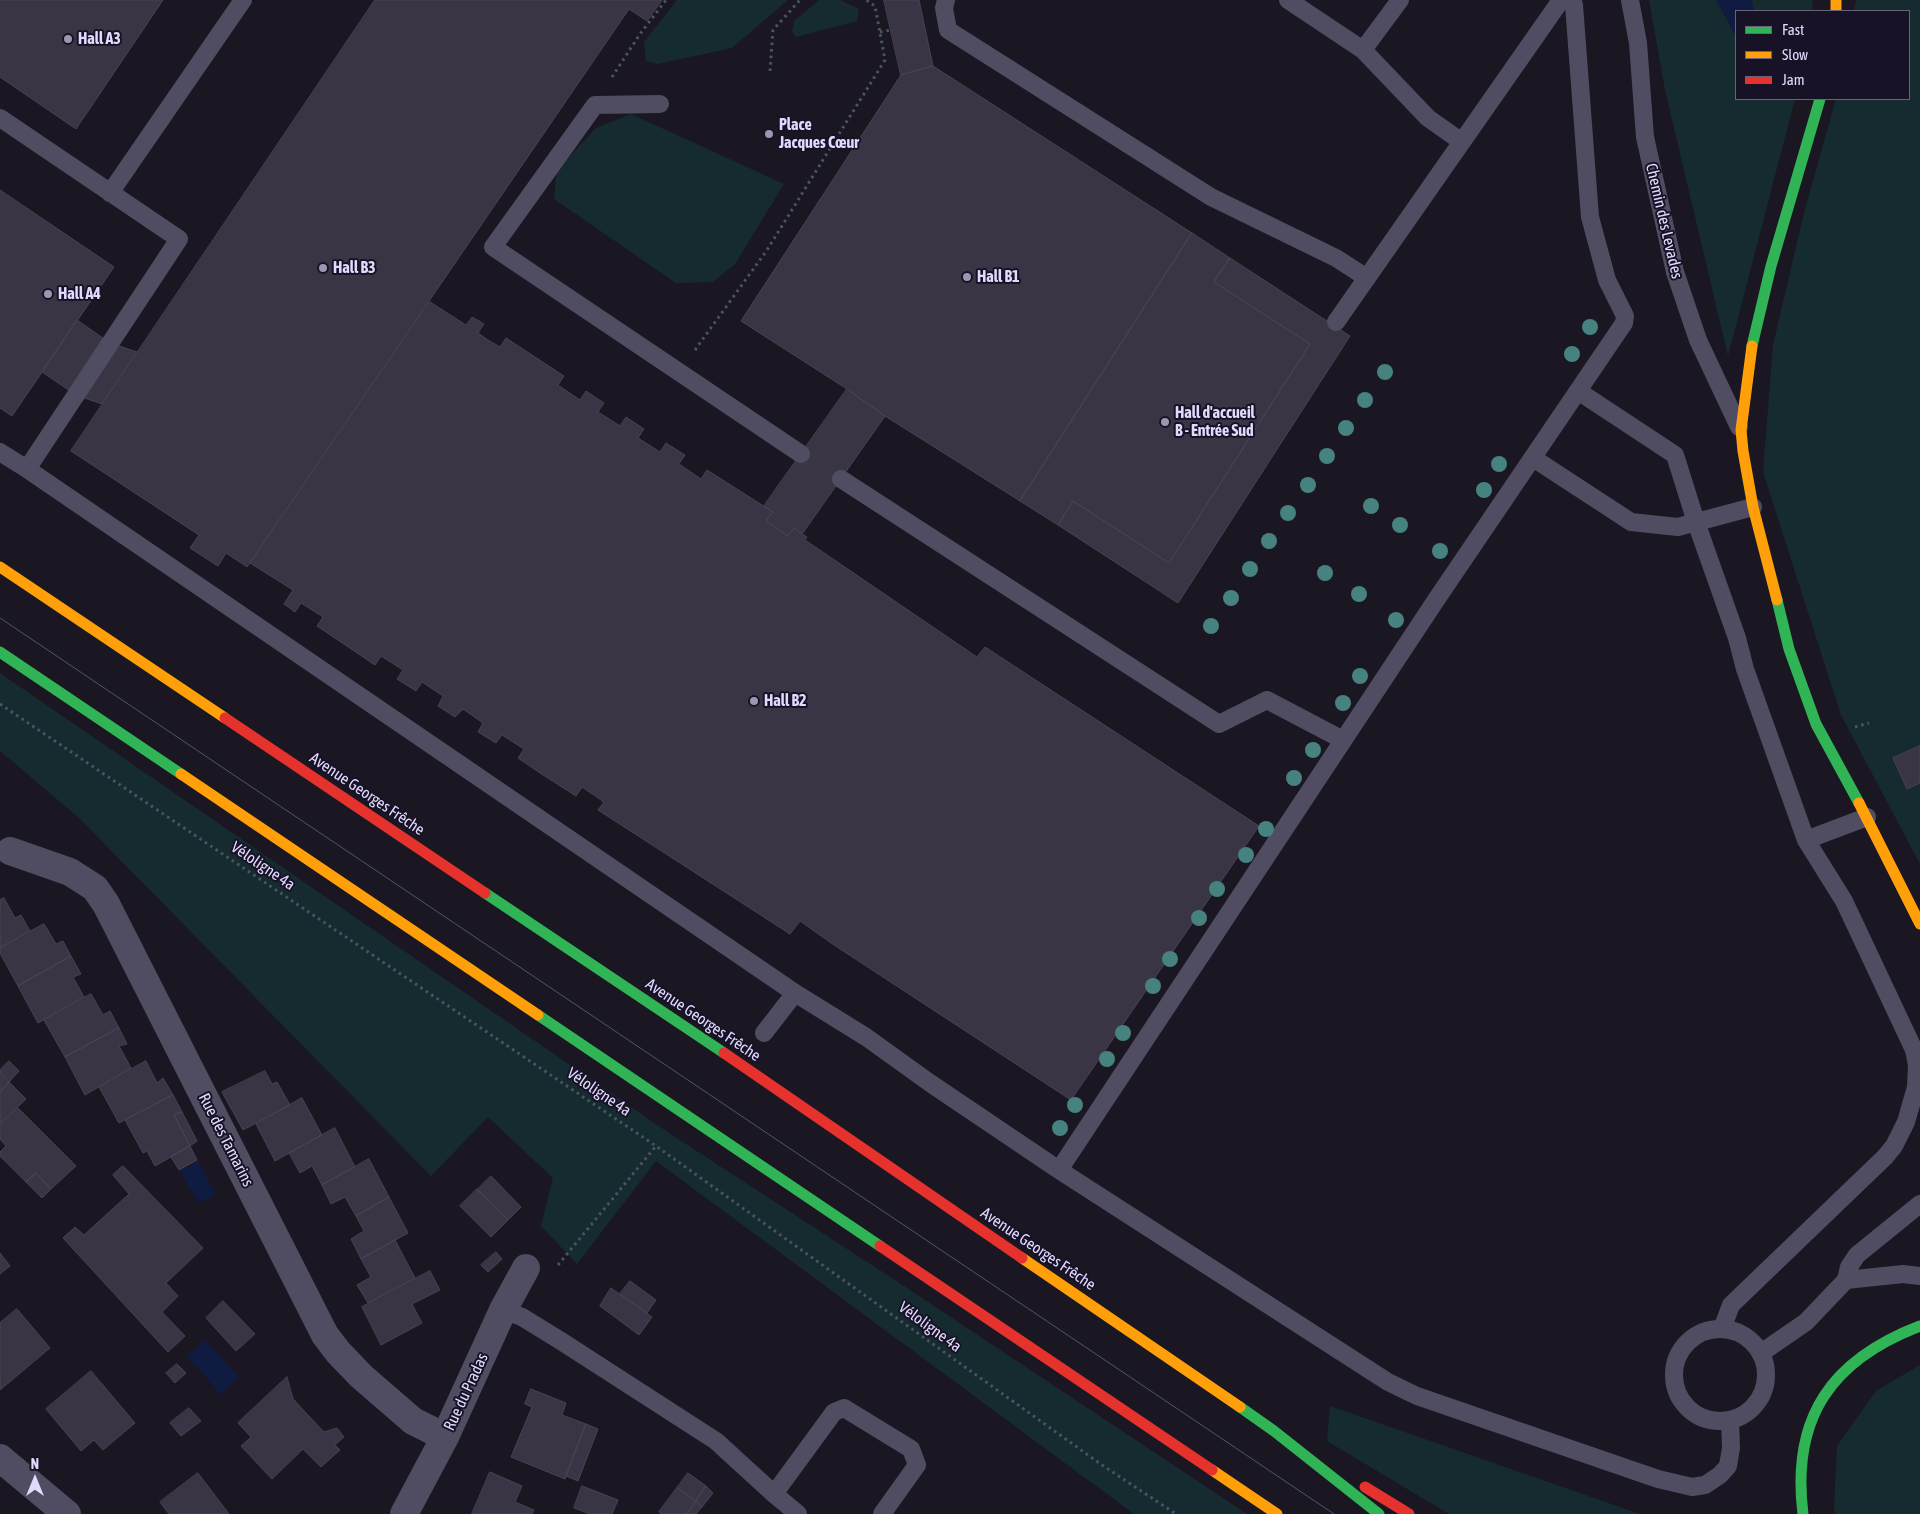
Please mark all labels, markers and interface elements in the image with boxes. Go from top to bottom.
legend [1735,10,1910,100]
text: Fast [1782,21,1804,38]
place label: Hall A3 [78,29,121,49]
marker: Hall A3 [62,33,74,45]
text: Slow [1782,46,1808,63]
text: Jam [1782,71,1805,88]
place label: Place Jacques Cœur [779,115,859,153]
marker: Place Jacques Cœur [763,128,775,140]
street label: Chemin des Levades [1641,161,1687,281]
place label: Hall B3 [333,258,376,278]
marker: Hall B3 [317,262,329,274]
place label: Hall B1 [977,267,1020,287]
marker: Hall B1 [961,271,973,283]
place label: Hall A4 [58,284,101,304]
marker: Hall A4 [42,288,54,300]
place label: Hall d'accueil B - Entrée Sud [1175,403,1255,441]
marker: Hall d'accueil B - Entrée Sud [1159,416,1171,428]
place label: Hall B2 [764,691,807,711]
marker: Hall B2 [748,695,760,707]
street label: Avenue Georges Frêche [306,748,428,840]
street label: Véloligne 4a [227,838,299,894]
street label: Avenue Georges Frêche [642,974,764,1066]
street label: Véloligne 4a [563,1064,635,1120]
street label: Rue des Tamarins [194,1090,258,1190]
street label: Avenue Georges Frêche [977,1203,1099,1295]
street label: Véloligne 4a [895,1298,965,1356]
street label: Rue du Pradas [440,1350,492,1434]
north arrow [10,1454,60,1504]
text: N [31,1456,39,1472]

